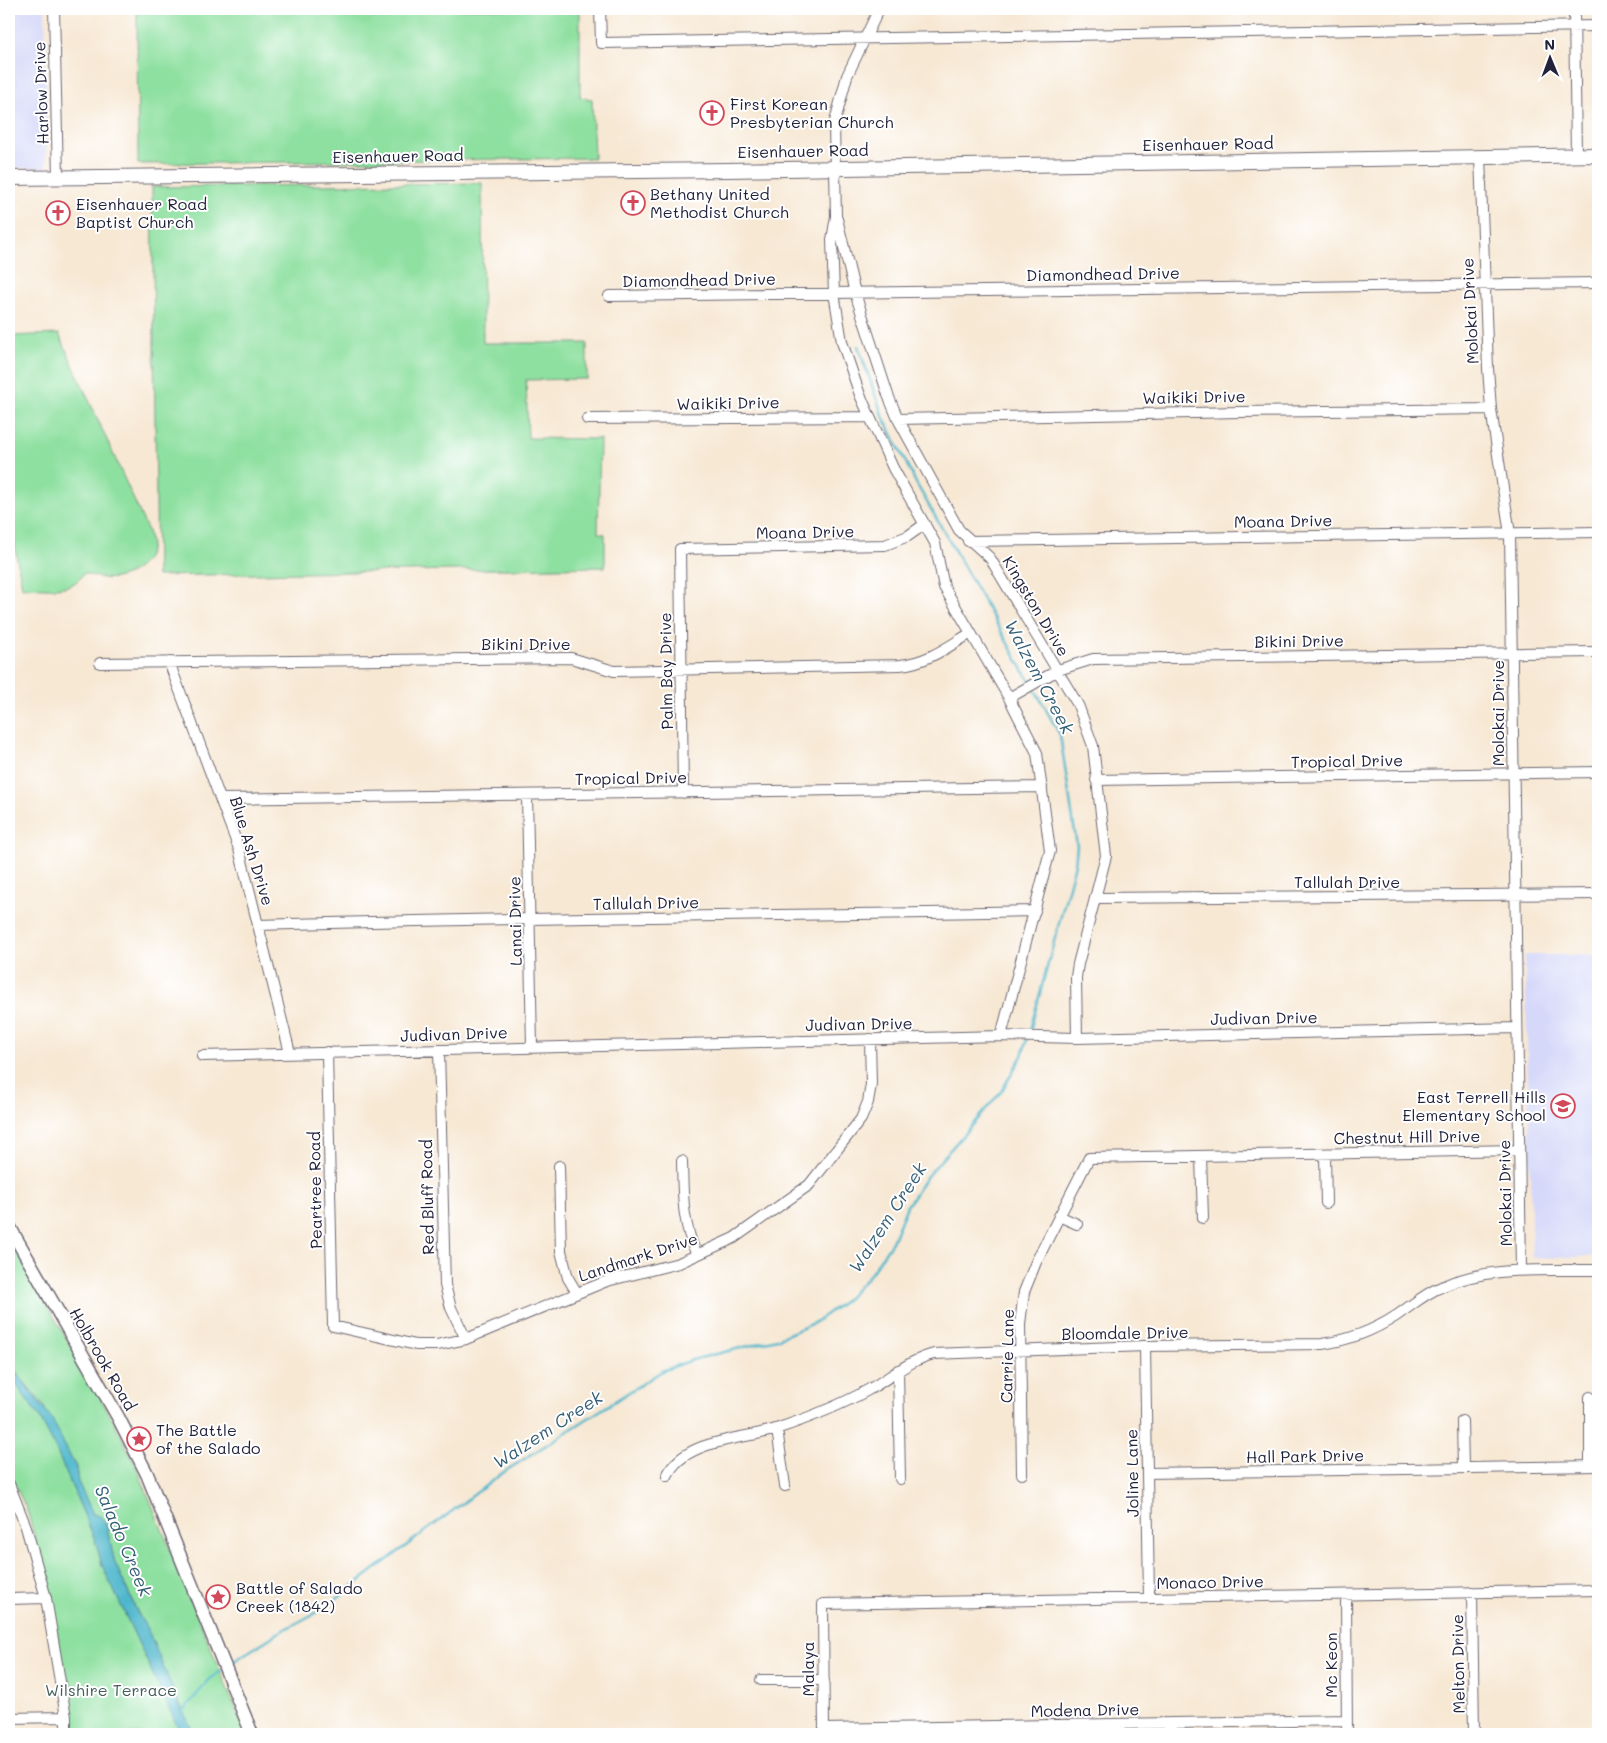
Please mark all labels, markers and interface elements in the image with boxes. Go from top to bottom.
north arrow [1524,32,1574,82]
text: N [1544,35,1555,54]
street label: Harlow Drive [28,41,53,145]
place label: First Korean Presbyterian Church [730,93,894,132]
church icon: First Korean Presbyterian Church [699,100,725,126]
street label: Eisenhauer Road [1142,132,1274,155]
street label: Eisenhauer Road [737,139,869,162]
street label: Eisenhauer Road [332,144,464,167]
place label: Bethany United Methodist Church [650,183,789,222]
church icon: Bethany United Methodist Church [620,190,646,216]
place label: Eisenhauer Road Baptist Church [76,193,207,232]
church icon: Eisenhauer Road Baptist Church [45,200,71,226]
street label: Molokai Drive [1456,257,1483,365]
street label: Diamondhead Drive [1026,262,1180,285]
street label: Diamondhead Drive [622,268,776,291]
street label: Waikiki Drive [1142,385,1246,408]
street label: Waikiki Drive [676,391,780,414]
street label: Moana Drive [1234,509,1332,532]
street label: Moana Drive [756,520,854,543]
street label: Kingston Drive [998,552,1075,660]
street label: Palm Bay Drive [654,612,677,730]
water label: Walzem Creek [1000,615,1080,738]
street label: Bikini Drive [1254,629,1344,652]
street label: Bikini Drive [481,633,571,654]
street label: Molokai Drive [1487,660,1508,766]
street label: Tropical Drive [1291,749,1403,772]
street label: Tropical Drive [575,766,687,789]
street label: Blue Ash Drive [226,794,279,908]
street label: Tallulah Drive [1294,871,1400,892]
street label: Lanai Drive [503,876,526,966]
street label: Tallulah Drive [593,891,699,914]
street label: Judivan Drive [1210,1006,1318,1029]
street label: Judivan Drive [805,1012,913,1035]
street label: Judivan Drive [400,1021,508,1046]
place label: East Terrell Hills Elementary School [1402,1086,1546,1125]
school or university icon: East Terrell Hills Elementary School [1550,1093,1576,1119]
street label: Chestnut Hill Drive [1333,1125,1481,1148]
street label: Peartree Road [303,1131,326,1249]
street label: Red Bluff Road [415,1139,438,1255]
street label: Molokai Drive [1493,1140,1516,1246]
water label: Walzem Creek [843,1157,932,1277]
street label: Landmark Drive [576,1227,700,1286]
street label: Holbrook Road [65,1303,141,1414]
street label: Carrie Lane [995,1309,1018,1403]
street label: Bloomdale Drive [1061,1321,1189,1344]
water label: Walzem Creek [488,1384,607,1474]
place label: The Battle of the Salado [156,1419,261,1458]
place icon: The Battle of the Salado [126,1426,152,1452]
street label: Joline Lane [1120,1429,1143,1517]
street label: Hall Park Drive [1246,1444,1364,1467]
water label: Salado Creek [90,1481,158,1600]
street label: Monaco Drive [1156,1570,1264,1593]
place label: Battle of Salado Creek (1842) [236,1577,362,1616]
place icon: Battle of Salado Creek (1842) [205,1584,231,1610]
street label: Melton Drive [1446,1614,1469,1714]
street label: Mc Keon [1320,1632,1341,1698]
street label: Malaya [797,1641,818,1697]
park label: Wilshire Terrace [45,1679,177,1700]
street label: Modena Drive [1031,1698,1139,1721]

